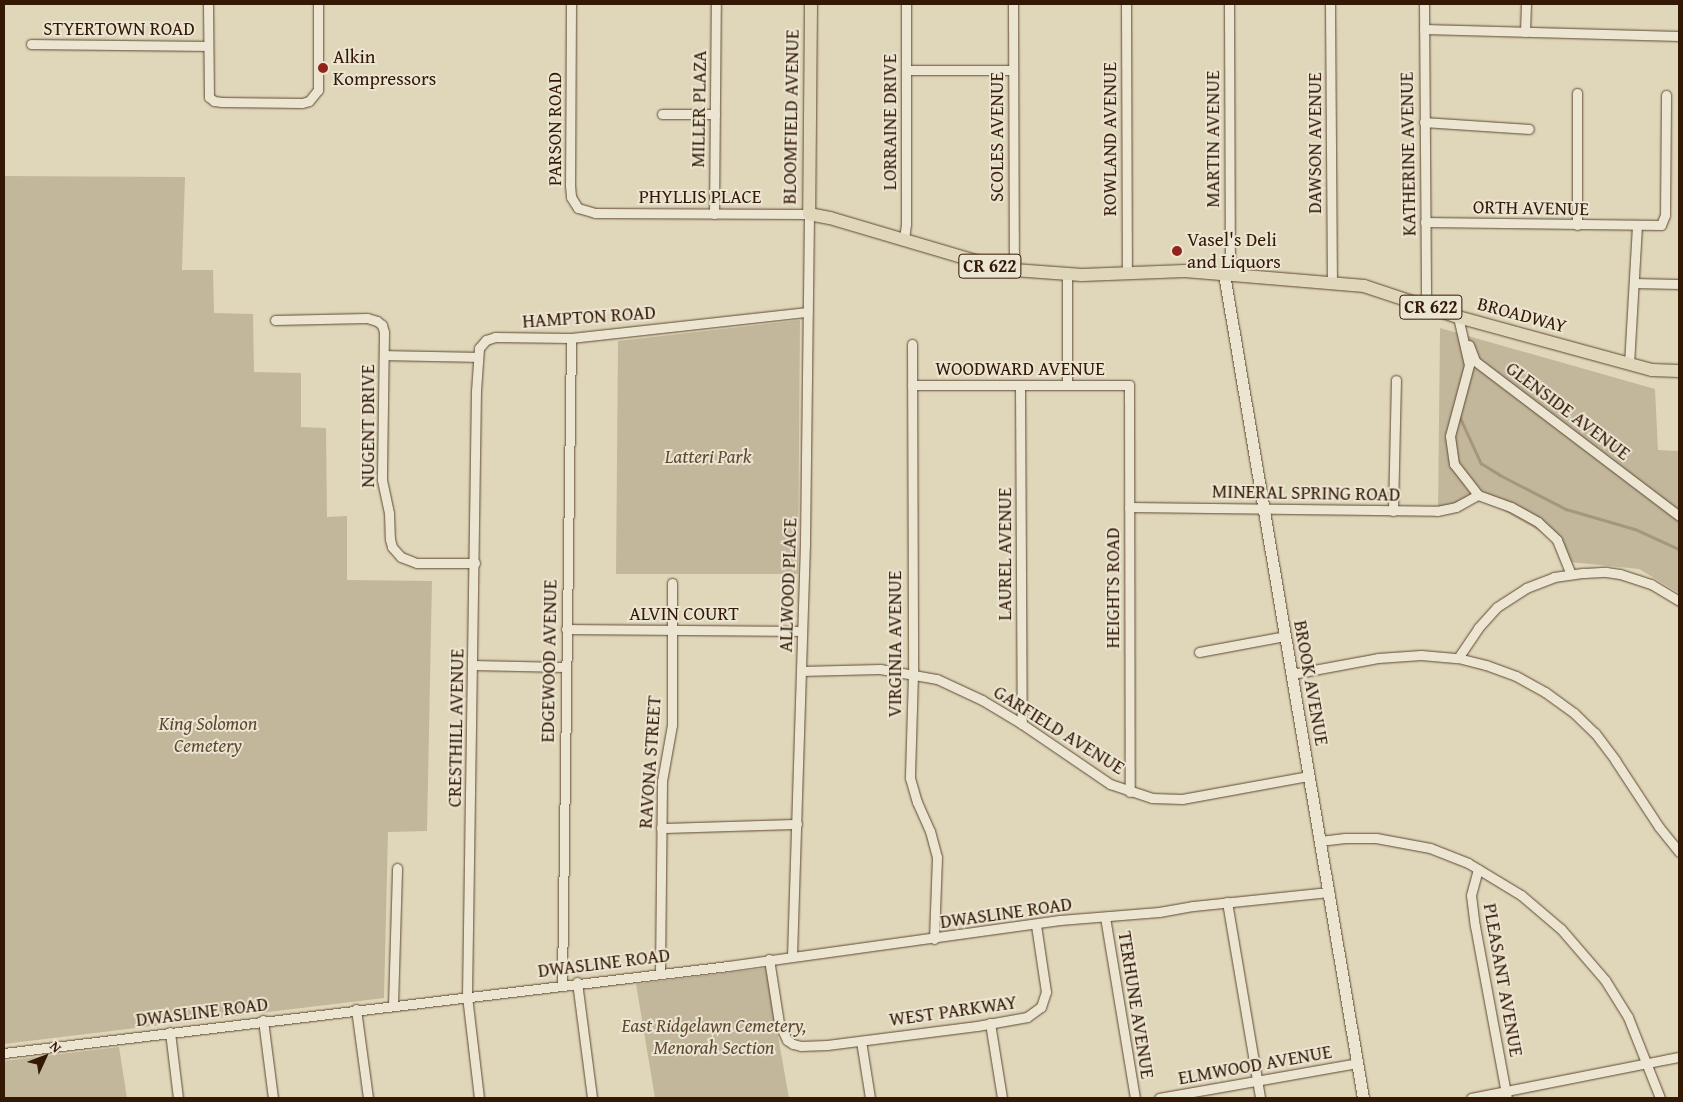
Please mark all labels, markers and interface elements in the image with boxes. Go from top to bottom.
street label: STYERTOWN ROAD [43,18,195,40]
street label: BLOOMFIELD AVENUE [778,29,804,205]
place label: Alkin Kompressors [333,46,436,90]
street label: MILLER PLAZA [687,50,711,168]
street label: LORRAINE DRIVE [879,54,901,190]
marker: Alkin Kompressors [317,62,329,74]
street label: ROWLAND AVENUE [1099,62,1121,216]
street label: MARTIN AVENUE [1202,70,1224,208]
street label: PARSON ROAD [544,72,566,186]
street label: SCOLES AVENUE [986,72,1008,202]
street label: DAWSON AVENUE [1304,72,1326,214]
street label: KATHERINE AVENUE [1395,72,1421,236]
street label: PHYLLIS PLACE [639,186,761,208]
street label: ORTH AVENUE [1473,196,1589,220]
place label: Vasel's Deli and Liquors [1187,229,1281,273]
marker: Vasel's Deli and Liquors [1171,245,1183,257]
road number: CR 622 [958,250,1022,282]
road number: CR 622 [1398,292,1464,322]
street label: BROADWAY [1475,292,1569,338]
street label: HAMPTON ROAD [522,301,656,333]
street label: GLENSIDE AVENUE [1501,357,1635,465]
street label: WOODWARD AVENUE [935,358,1105,380]
street label: NUGENT DRIVE [357,364,379,488]
park label: Latteri Park [665,446,751,468]
street label: MINERAL SPRING ROAD [1212,480,1400,506]
street label: LAUREL AVENUE [994,487,1016,621]
street label: ALLWOOD PLACE [774,517,802,653]
street label: HEIGHTS ROAD [1102,528,1124,648]
street label: VIRGINIA AVENUE [884,571,906,717]
street label: EDGEWOOD AVENUE [536,579,562,743]
street label: ALVIN COURT [629,603,739,625]
street label: BROOK AVENUE [1289,619,1333,747]
street label: CRESTHILL AVENUE [443,649,469,807]
street label: GARFIELD AVENUE [989,681,1129,779]
street label: RAVONA STREET [634,695,666,829]
park label: King Solomon Cemetery [159,713,257,757]
street label: DWASLINE ROAD [938,892,1074,934]
street label: PLEASANT AVENUE [1478,902,1528,1058]
street label: TERHUNE AVENUE [1113,930,1159,1080]
street label: DWASLINE ROAD [537,944,671,982]
street label: WEST PARKWAY [888,991,1018,1031]
street label: DWASLINE ROAD [135,993,269,1031]
park label: East Ridgelawn Cemetery, Menorah Section [622,1015,806,1059]
north arrow [20,1032,70,1082]
text: N [45,1037,66,1057]
street label: ELMWOOD AVENUE [1176,1040,1334,1090]

